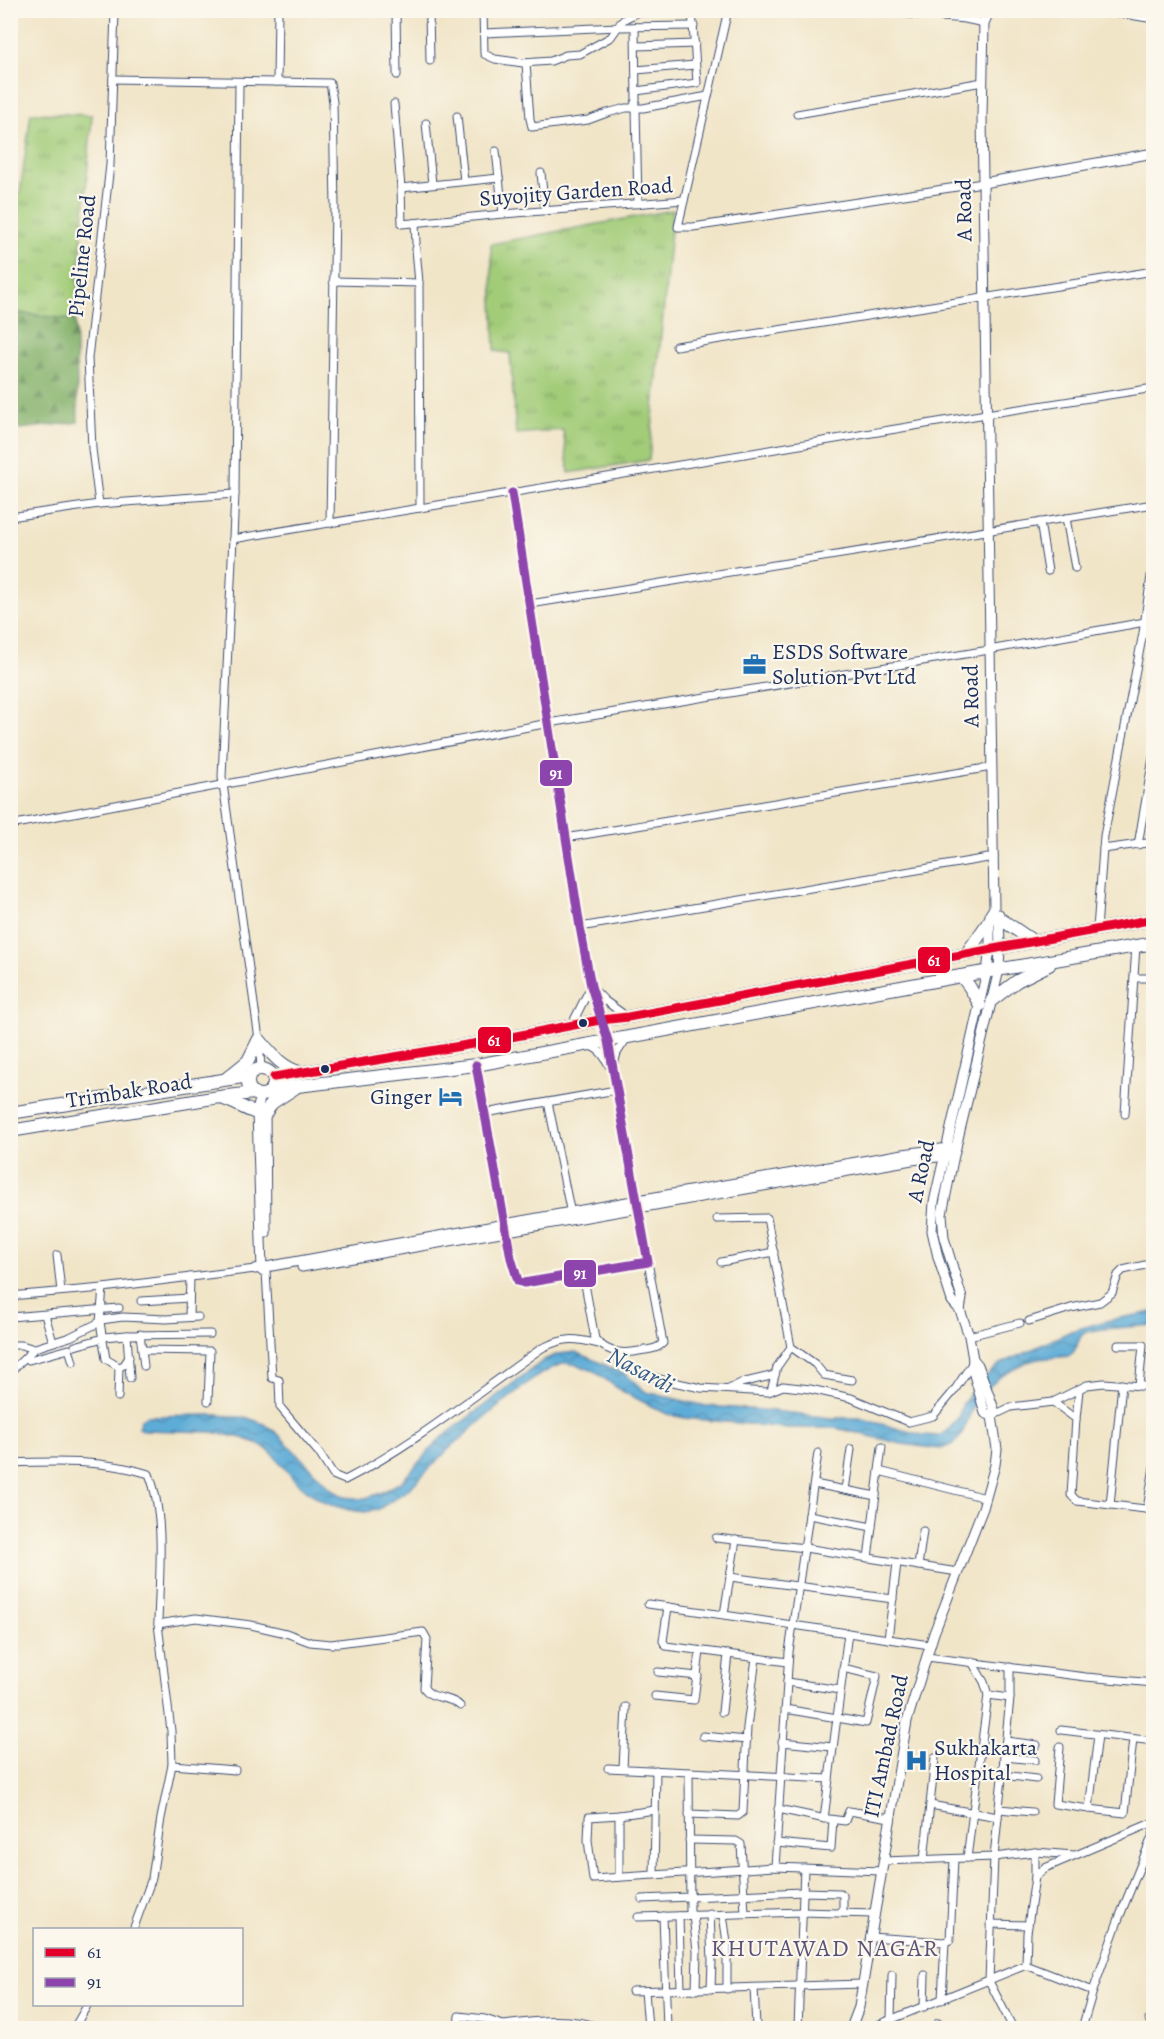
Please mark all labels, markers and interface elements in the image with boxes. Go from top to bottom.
street label: Suyojity Garden Road [478,170,674,214]
street label: A Road [948,178,980,243]
street label: Pipeline Road [61,193,103,319]
place label: ESDS Software Solution Pvt Ltd [772,637,916,692]
office icon: ESDS Software Solution Pvt Ltd [741,652,767,678]
street label: A Road [955,664,987,729]
line badge: 91 [539,759,573,787]
text: 91 [549,763,563,785]
line badge: 61 [917,946,951,974]
text: 61 [927,950,941,972]
unlabelled marker [577,1017,589,1029]
line badge: 61 [477,1026,512,1054]
text: 61 [487,1030,501,1052]
unlabelled marker [319,1063,331,1075]
street label: Trimbak Road [64,1066,194,1116]
place label: Ginger [370,1082,432,1112]
hotel icon: Ginger [437,1084,463,1110]
street label: A Road [900,1137,942,1206]
line badge: 91 [563,1259,597,1288]
text: 91 [573,1263,587,1285]
water label: Nasardi [602,1339,680,1401]
street label: ITI Ambad Road [856,1671,916,1820]
place label: Sukhakarta Hospital [934,1733,1038,1788]
hospital icon: Sukhakarta Hospital [903,1748,929,1774]
legend [33,1928,243,2006]
district label: KHUTAWAD NAGAR [711,1932,939,1964]
text: 61 [87,1940,101,1964]
text: 91 [87,1970,101,1994]

